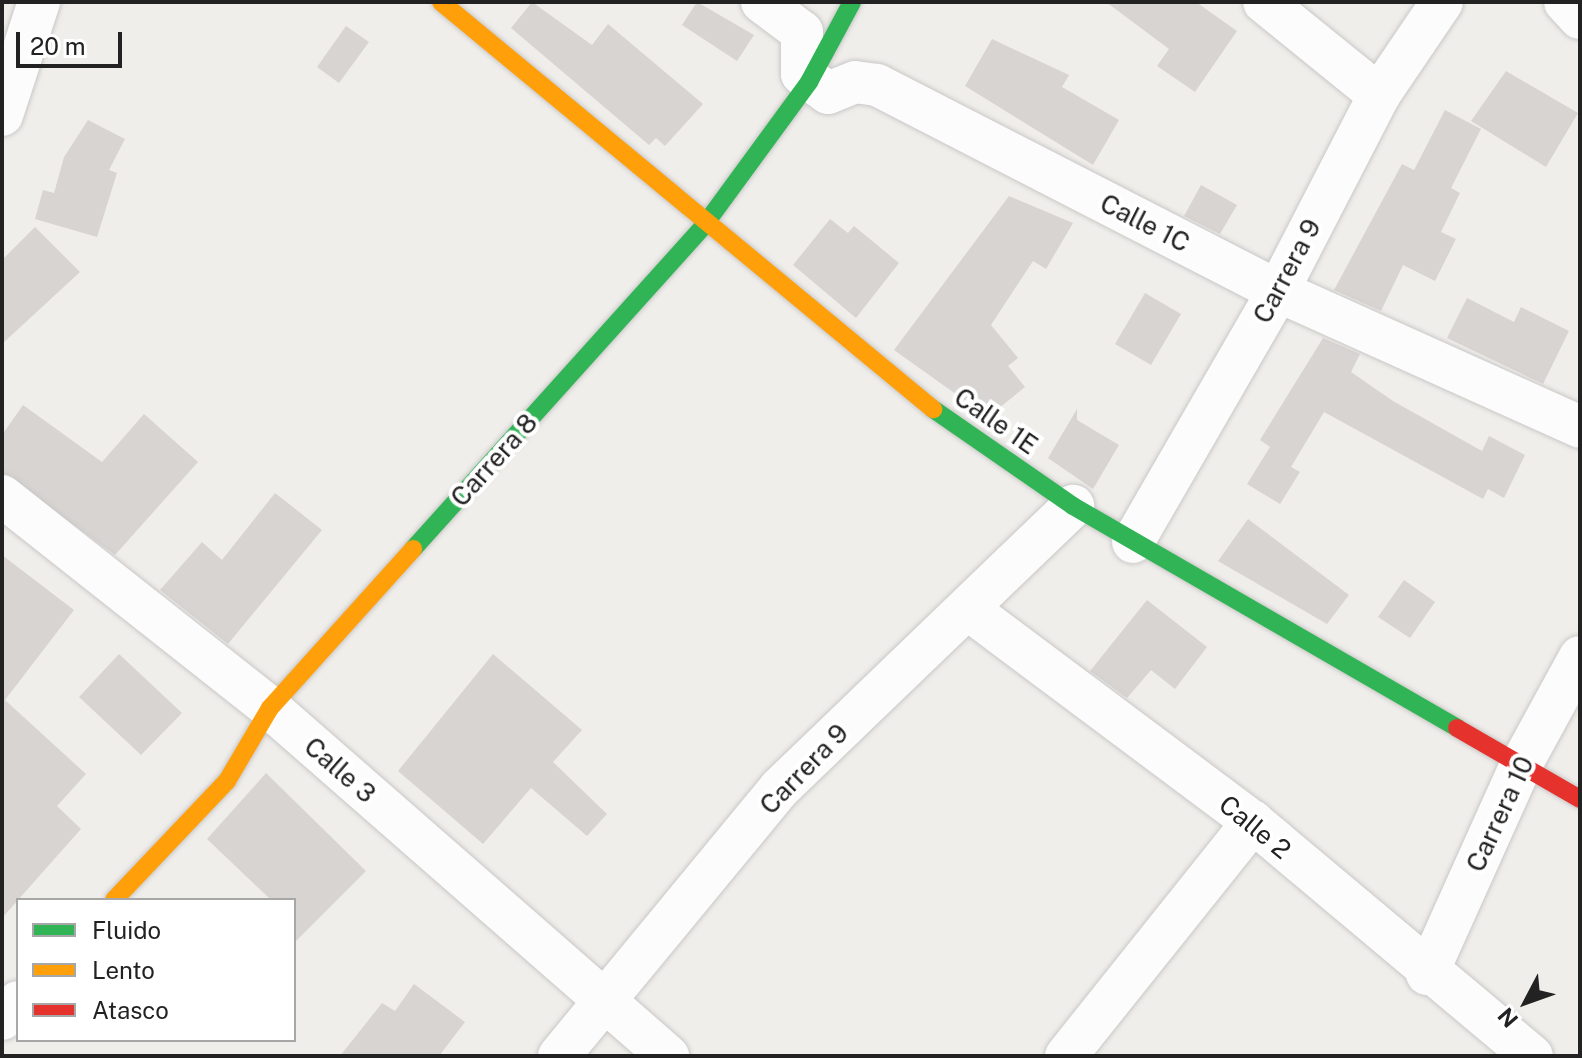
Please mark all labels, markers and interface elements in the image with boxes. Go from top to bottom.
scale bar [20,16,126,66]
text: 20 m [30,32,86,60]
street label: Calle 1C [1095,187,1195,259]
street label: Carrera 9 [1247,214,1327,328]
street label: Calle 1E [948,381,1044,461]
street label: Carrera 8 [444,407,544,513]
street label: Carrera 9 [753,717,855,821]
street label: Calle 3 [298,731,382,809]
street label: Carrera 10 [1460,751,1540,877]
street label: Calle 2 [1213,789,1297,865]
legend [16,898,296,1042]
text: Fluido [92,916,161,944]
text: Lento [92,956,155,984]
north arrow [1486,962,1566,1042]
text: Atasco [92,996,169,1024]
text: N [1492,1003,1523,1033]

